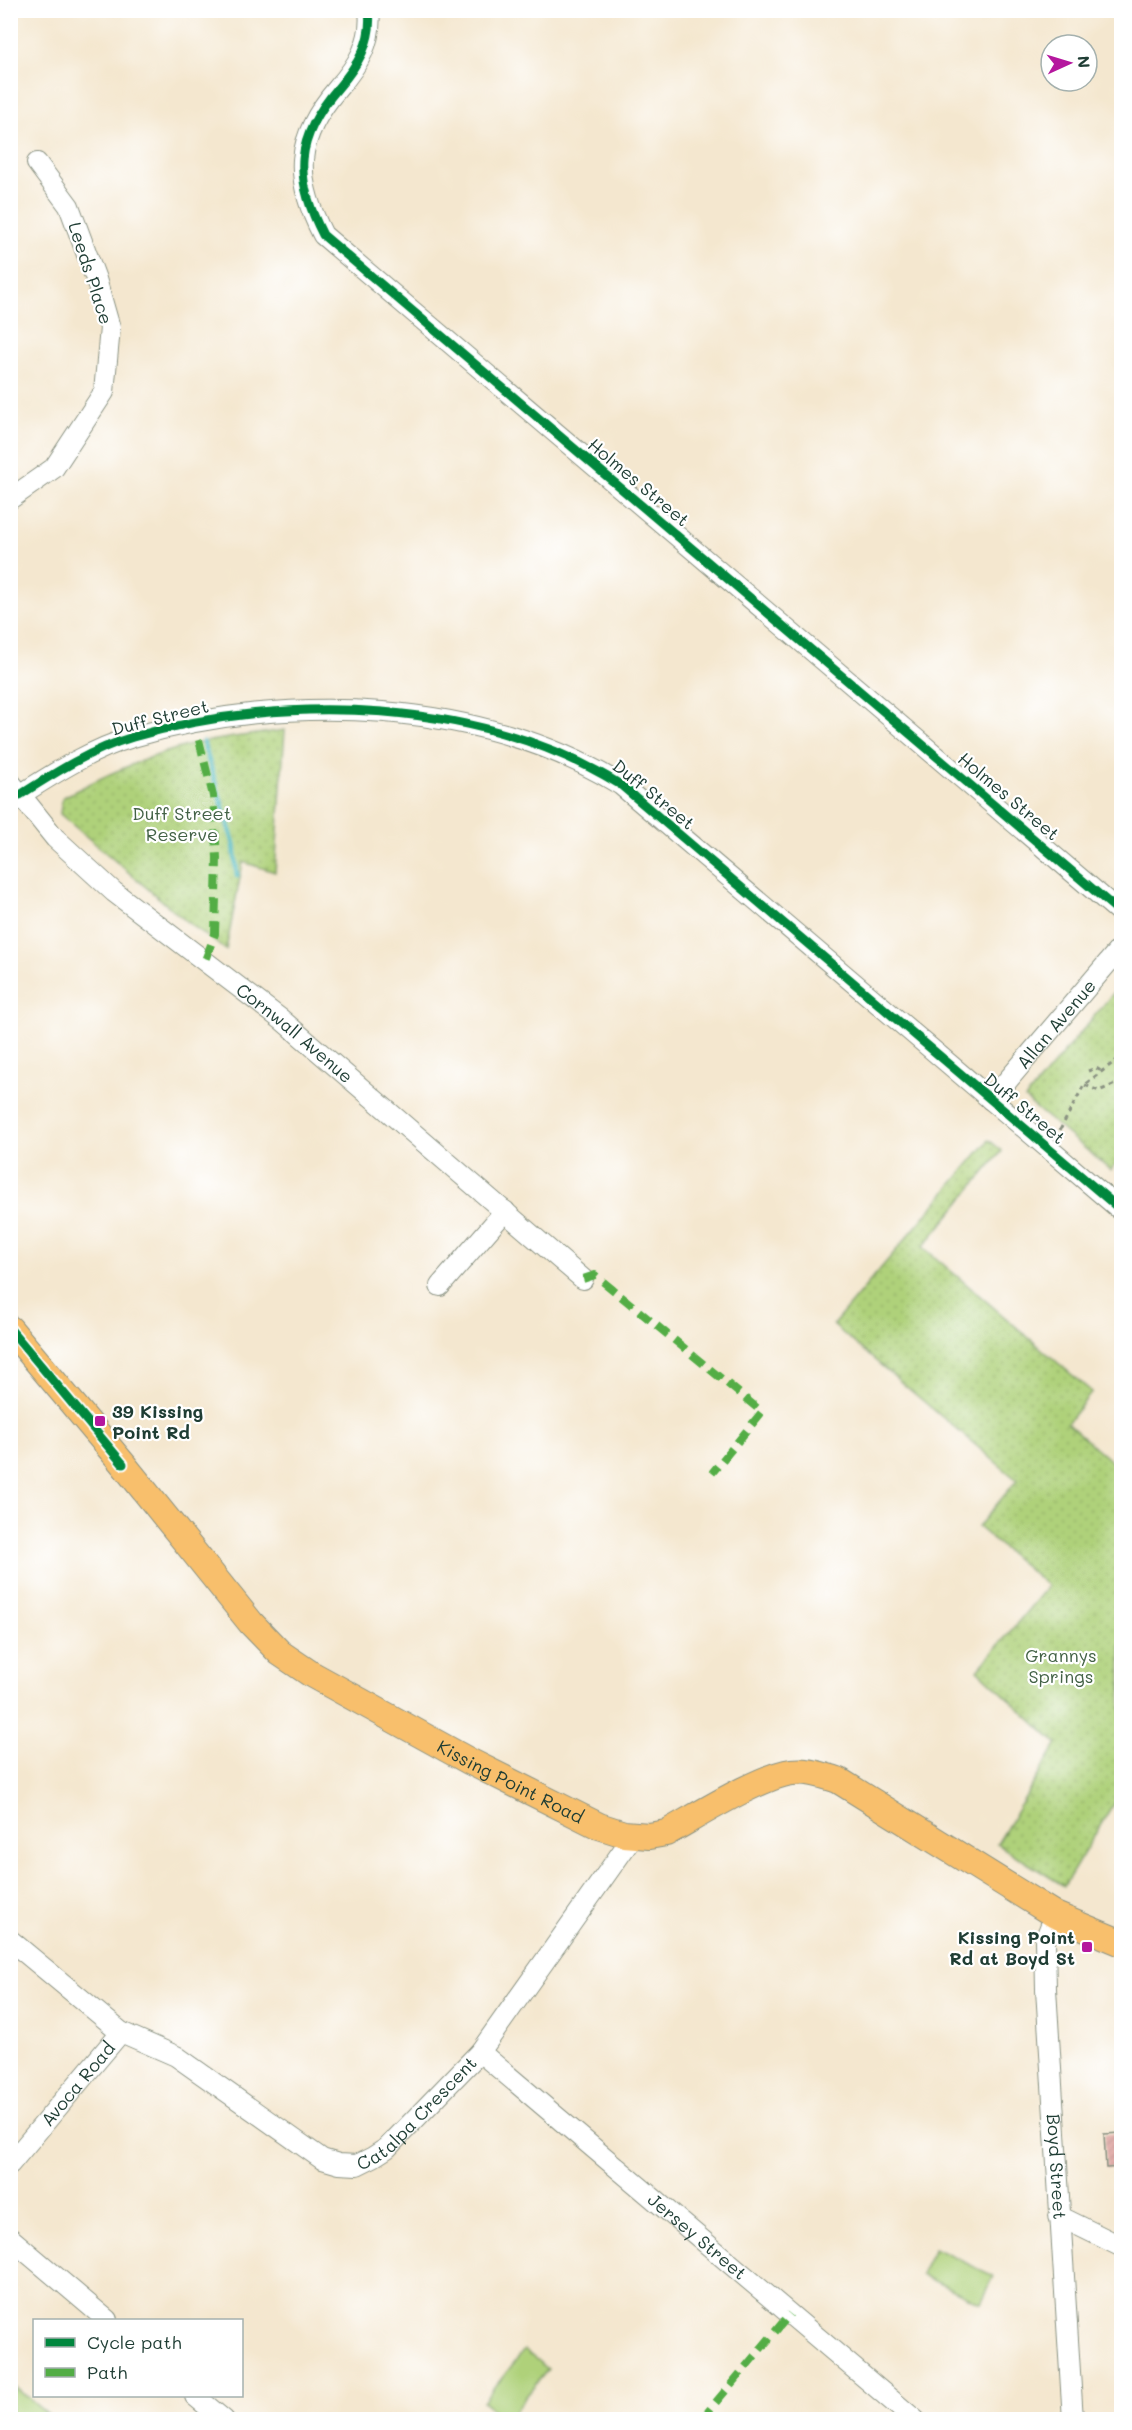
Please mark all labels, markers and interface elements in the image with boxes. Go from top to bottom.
north arrow [1039,33,1099,93]
text: N [1074,55,1095,69]
street label: Leeds Place [63,219,119,327]
street label: Holmes Street [583,433,695,531]
street label: Duff Street [109,693,211,741]
street label: Holmes Street [953,747,1065,845]
street label: Duff Street [608,753,700,835]
park label: Duff Street Reserve [132,801,232,846]
street label: Allan Avenue [1011,974,1101,1074]
street label: Cornwall Avenue [231,977,358,1088]
street label: Duff Street [979,1067,1071,1149]
place label: 39 Kissing Point Rd [112,1399,204,1444]
marker: 39 Kissing Point Rd [93,1414,107,1428]
park label: Grannys Springs [1025,1643,1097,1688]
street label: Kissing Point Road [433,1734,588,1829]
place label: Kissing Point Rd at Boyd St [949,1925,1075,1970]
marker: Kissing Point Rd at Boyd St [1080,1940,1094,1954]
street label: Avoca Road [35,2036,120,2131]
street label: Catalpa Crescent [352,2051,482,2175]
street label: Boyd Street [1042,2113,1072,2220]
street label: Jersey Street [643,2187,752,2285]
legend [33,2319,243,2397]
text: Cycle path [87,2330,182,2354]
text: Path [87,2360,127,2384]

